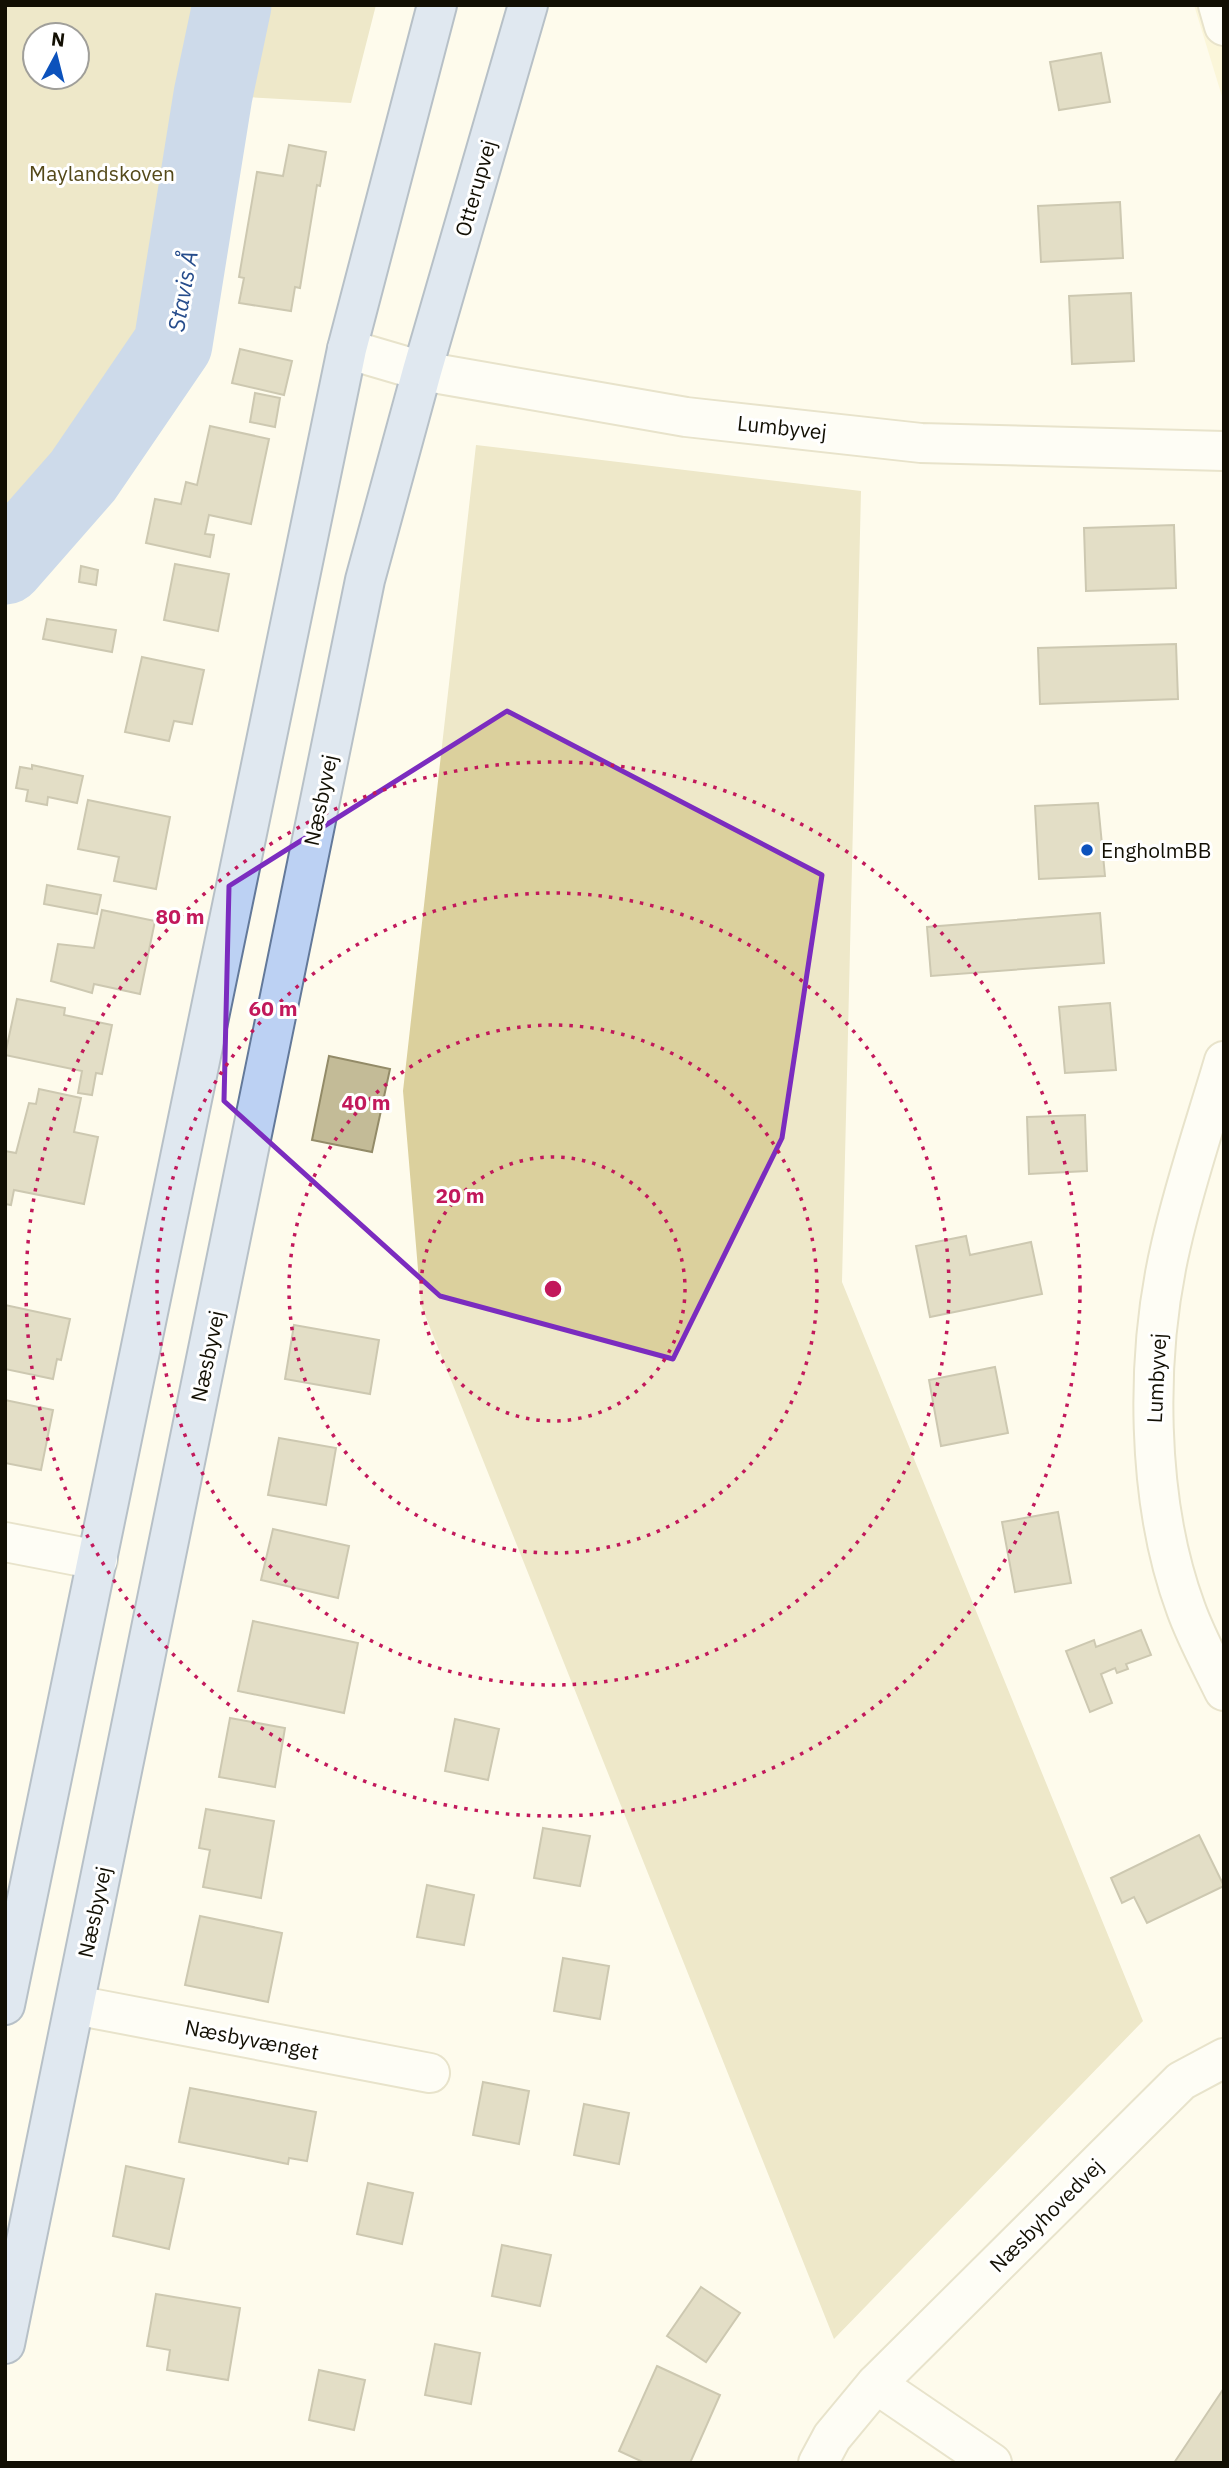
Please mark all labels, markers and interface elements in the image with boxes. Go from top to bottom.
north arrow [21,21,91,91]
text: N [50,26,66,52]
street label: Otterupvej [448,136,502,240]
park label: Maylandskoven [29,159,175,187]
water label: Stavis Å [160,248,204,334]
street label: Lumbyvej [736,408,828,446]
street label: Næsbyvej [297,752,343,848]
place label: EngholmBB [1101,836,1211,864]
marker: EngholmBB [1079,842,1095,858]
text: 80 m [156,902,204,930]
text: 60 m [249,994,297,1022]
text: 40 m [342,1088,390,1116]
text: 20 m [436,1181,484,1209]
centre of rings [541,1277,565,1301]
street label: Næsbyvej [184,1308,230,1404]
street label: Lumbyvej [1140,1332,1172,1424]
street label: Næsbyvej [71,1864,117,1960]
street label: Næsbyvænget [183,2012,321,2066]
street label: Næsbyhovedvej [983,2152,1109,2278]

